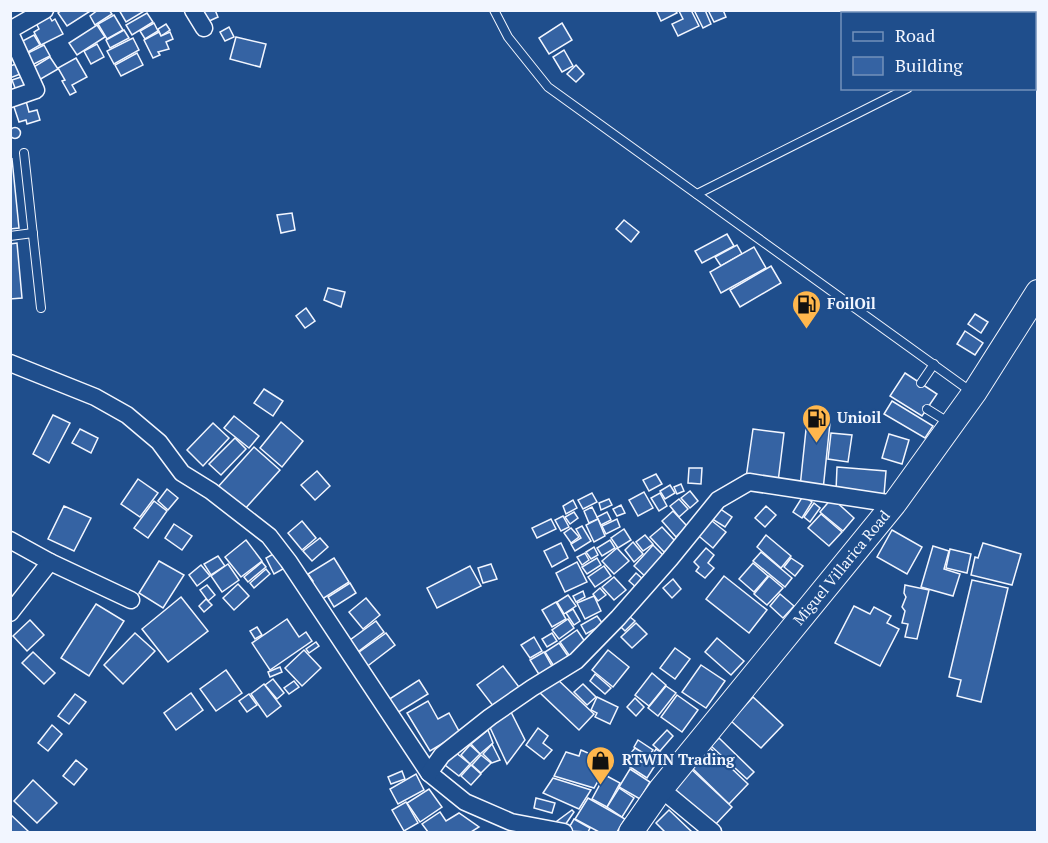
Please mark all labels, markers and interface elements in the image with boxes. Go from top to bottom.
legend [841,12,1036,90]
text: Road [895,23,935,47]
text: Building [895,53,963,77]
fuel station icon: FoilOil [790,288,822,330]
place label: FoilOil [827,293,876,313]
fuel station icon: Unioil [800,402,832,444]
place label: Unioil [837,407,881,427]
street label: Miguel Villarica Road [788,506,894,629]
shop icon: RTWIN Trading [585,744,617,786]
place label: RTWIN Trading [622,749,735,769]

